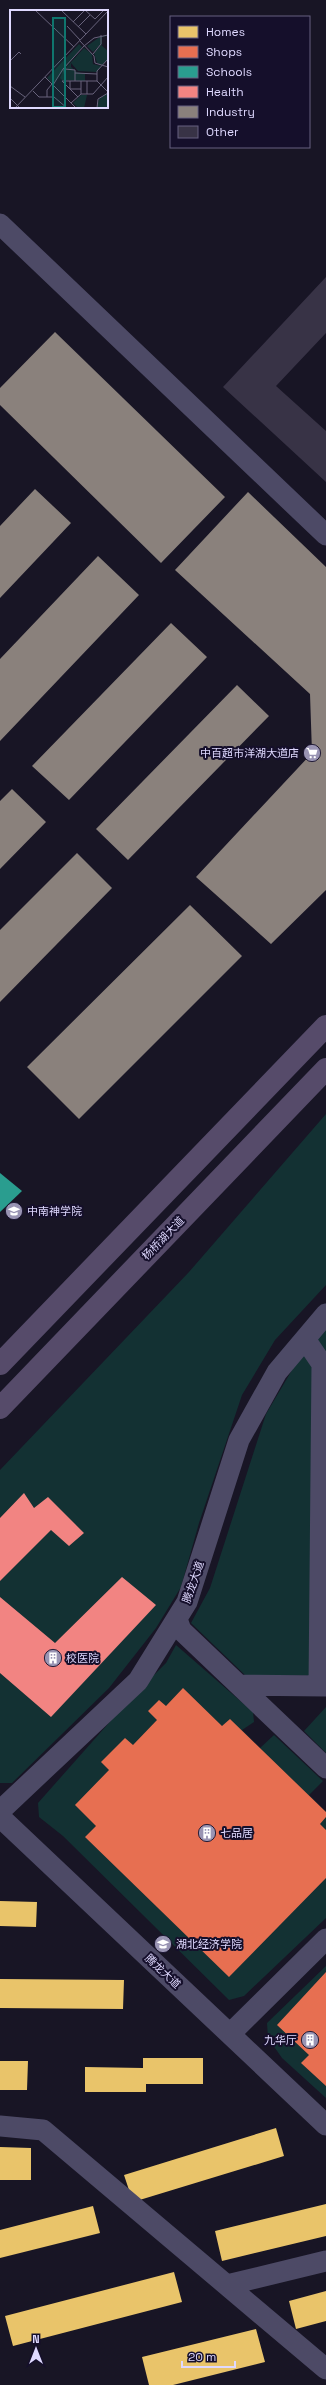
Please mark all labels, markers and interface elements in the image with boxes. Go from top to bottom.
inset map [10,10,108,108]
legend [170,16,310,148]
text: Homes [206,24,245,40]
text: Shops [206,44,242,60]
text: Schools [206,64,252,80]
text: Health [206,84,244,100]
text: Industry [206,104,255,120]
text: Other [206,124,239,140]
supermarket icon: 中百超市洋湖大道店 [302,743,322,763]
place label: 中百超市洋湖大道店 [200,746,299,760]
school or university icon: 中南神学院 [4,1201,24,1221]
place label: 中南神学院 [27,1204,82,1218]
street label: 杨桥湖大道 [139,1213,187,1263]
street label: 腾龙大道 [179,1559,207,1605]
building icon: 校医院 [43,1648,63,1668]
place label: 校医院 [66,1651,99,1665]
building icon: 七品居 [197,1823,217,1843]
place label: 七品居 [220,1826,253,1840]
school or university icon: 湖北经济学院 [153,1934,173,1954]
place label: 湖北经济学院 [176,1937,242,1951]
street label: 腾龙大道 [142,1951,184,1991]
building icon: 九华厅 [300,2030,320,2050]
place label: 九华厅 [264,2033,297,2047]
north arrow [16,2329,56,2369]
text: N [32,2332,40,2346]
scale bar [182,2343,235,2369]
text: 20 m [188,2349,216,2365]

